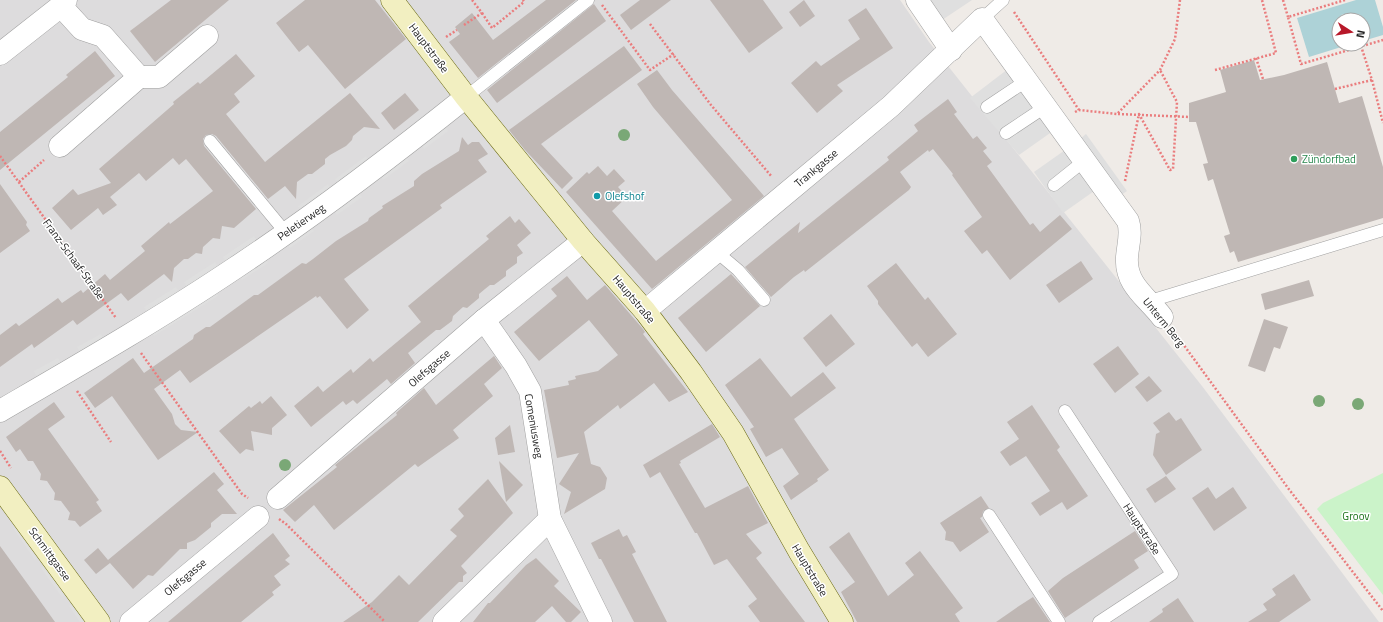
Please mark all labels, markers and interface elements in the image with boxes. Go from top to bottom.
north arrow [1331,12,1371,52]
street label: Hauptstraße [405,20,453,77]
text: N [1352,29,1369,39]
street label: Trankgasse [791,145,841,191]
place label: Zündorfbad [1302,151,1356,167]
marker: Zündorfbad [1289,154,1299,164]
place label: Olefshof [605,188,645,204]
marker: Olefshof [592,191,602,201]
street label: Peletierweg [274,199,329,244]
street label: Franz-Schaaf-Straße [39,215,109,303]
street label: Hauptstraße [609,271,659,327]
street label: Unterm Berg [1139,294,1189,350]
street label: Olefsgasse [405,345,454,391]
street label: Comeniusweg [520,393,548,460]
street label: Hauptstraße [1119,500,1165,558]
park label: Groov [1342,508,1370,524]
street label: Schmittgasse [25,524,75,585]
street label: Hauptstraße [788,541,832,600]
street label: Olefsgasse [160,554,210,600]

